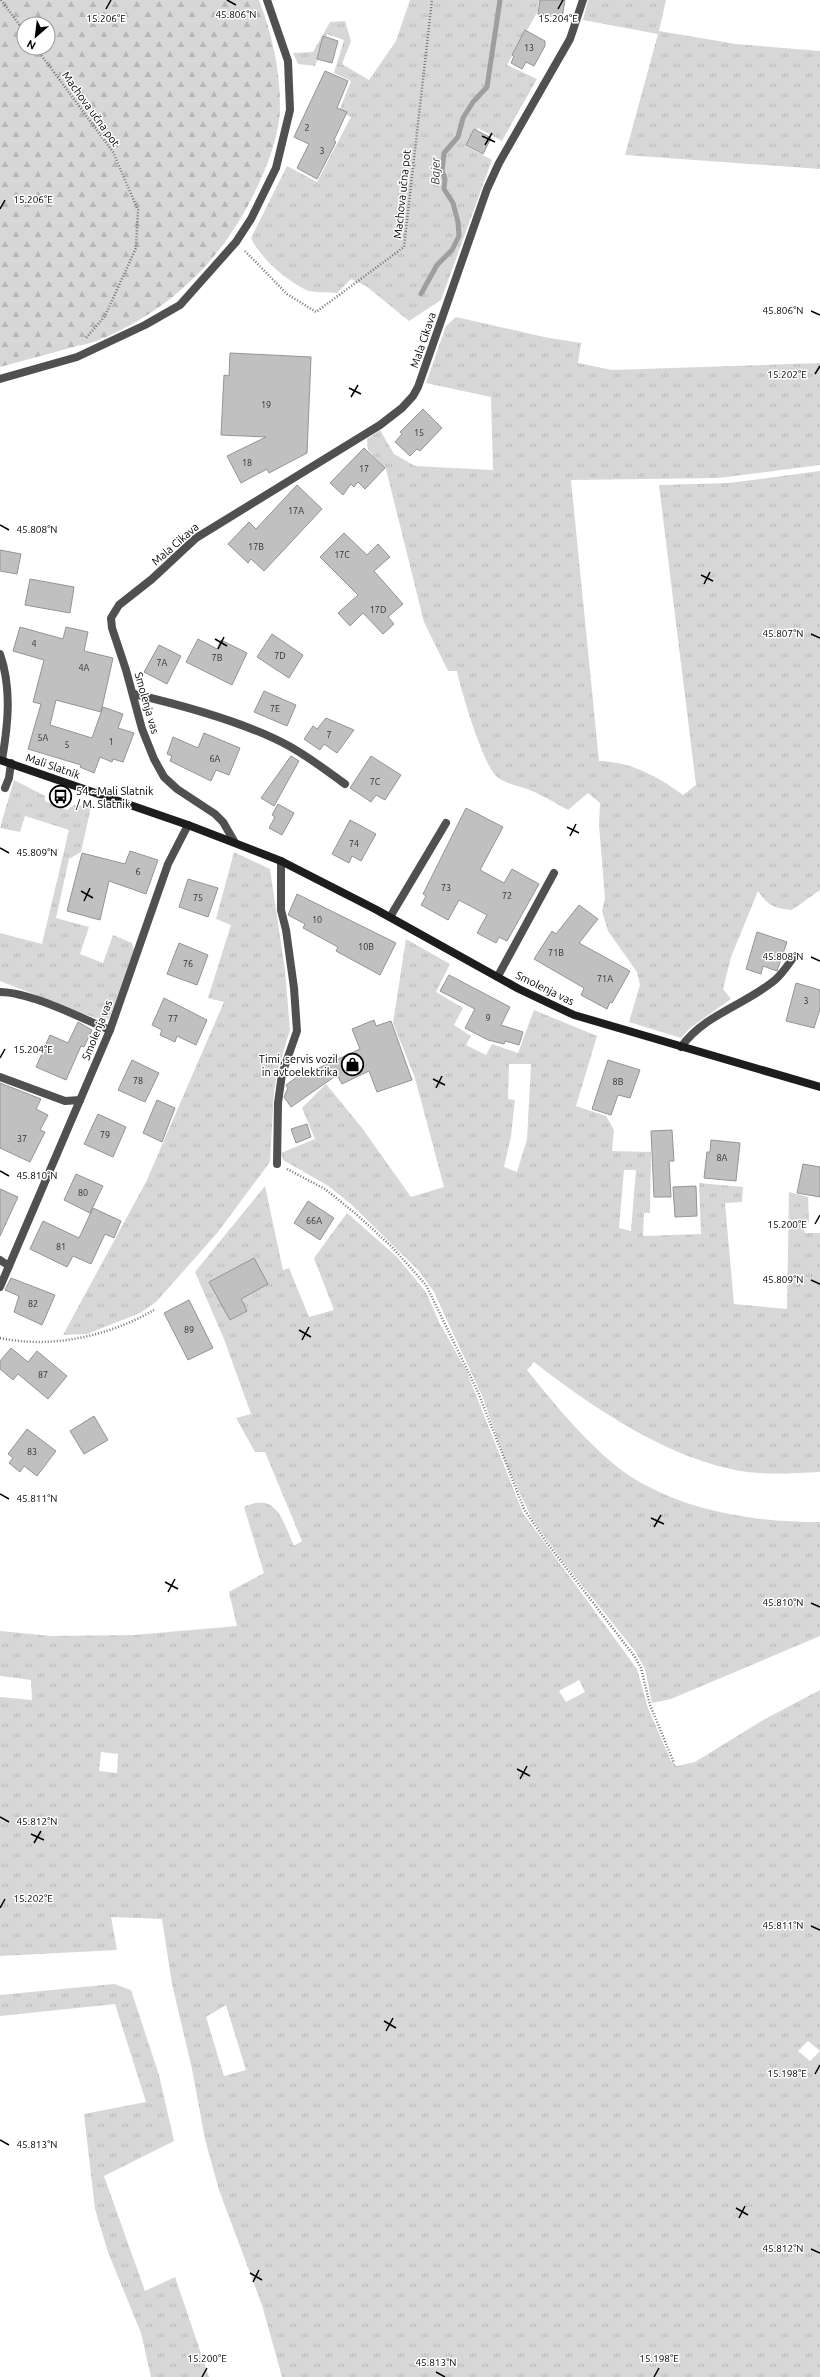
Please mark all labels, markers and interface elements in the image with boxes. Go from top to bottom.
text: 45.806°N [215,9,257,20]
text: 15.206°E [86,13,126,24]
text: 15.204°E [538,13,578,24]
north arrow [16,16,56,56]
text: N [25,38,38,52]
house number: 13 [524,43,534,53]
street label: Machova učna pot [60,69,123,149]
house number: 2 [304,123,310,133]
house number: 3 [319,146,325,156]
street label: Machova učna pot [391,148,413,239]
water label: Bajer [428,157,442,185]
text: 15.206°E [13,194,53,205]
text: 45.806°N [762,305,804,316]
street label: Mala Cikava [408,311,438,369]
text: 15.202°E [767,369,807,380]
house number: 19 [261,400,271,410]
house number: 15 [414,428,424,438]
house number: 18 [242,458,252,468]
house number: 17 [359,464,369,474]
house number: 17A [288,506,304,516]
street label: Mala Cikava [149,520,201,568]
text: 45.808°N [16,524,58,535]
house number: 17B [248,542,264,552]
house number: 17C [334,550,350,560]
house number: 17D [370,605,386,615]
text: 45.807°N [762,628,804,639]
house number: 4 [31,639,37,649]
house number: 7D [274,651,286,661]
house number: 7B [212,653,223,663]
house number: 7A [157,658,168,668]
house number: 4A [79,663,90,673]
street label: Smolenja vas [132,671,162,735]
house number: 7E [270,704,280,714]
house number: 7 [326,730,332,740]
house number: 5A [38,733,49,743]
house number: 1 [108,737,114,747]
house number: 5 [64,740,70,750]
street label: Mali Slatnik [24,751,82,781]
house number: 6A [210,754,221,764]
house number: 7C [370,777,381,787]
bus stop icon: 54 ~Mali Slatnik / M. Slatnik [48,784,74,810]
place label: 54 ~Mali Slatnik / M. Slatnik [75,785,154,810]
house number: 74 [349,839,359,849]
text: 45.809°N [16,847,58,858]
house number: 6 [135,867,141,877]
house number: 73 [441,883,451,893]
house number: 72 [502,891,512,901]
house number: 75 [193,893,203,903]
house number: 10 [312,915,322,925]
house number: 10B [358,942,374,952]
house number: 71B [548,948,564,958]
text: 45.808°N [762,951,804,962]
house number: 76 [183,959,193,969]
street label: Smolenja vas [514,969,576,1007]
house number: 71A [597,974,613,984]
house number: 3 [803,996,809,1006]
street label: Smolenja vas [80,998,115,1062]
house number: 9 [485,1013,491,1023]
house number: 77 [168,1014,178,1024]
text: 15.204°E [13,1044,53,1055]
shop icon: Timi, servis vozil in avtoelektrika [340,1052,366,1078]
place label: Timi, servis vozil in avtoelektrika [259,1053,338,1078]
house number: 78 [133,1076,143,1086]
house number: 8B [613,1077,624,1087]
house number: 79 [100,1130,110,1140]
house number: 37 [17,1134,27,1144]
house number: 8A [717,1153,728,1163]
text: 45.810°N [16,1170,58,1181]
house number: 80 [78,1188,88,1198]
house number: 66A [306,1216,322,1226]
text: 15.200°E [767,1219,807,1230]
house number: 81 [56,1242,66,1252]
text: 45.809°N [762,1274,804,1285]
house number: 82 [28,1299,38,1309]
house number: 89 [184,1325,194,1335]
house number: 87 [38,1370,48,1380]
house number: 83 [27,1447,37,1457]
text: 45.811°N [16,1493,58,1504]
text: 45.810°N [762,1597,804,1608]
text: 45.812°N [16,1816,58,1827]
text: 15.202°E [13,1893,53,1904]
text: 45.811°N [762,1920,804,1931]
text: 15.198°E [767,2068,807,2079]
text: 45.813°N [16,2139,58,2150]
text: 45.812°N [762,2243,804,2254]
text: 15.200°E [187,2353,227,2364]
text: 15.198°E [639,2353,679,2364]
text: 45.813°N [415,2357,457,2368]

